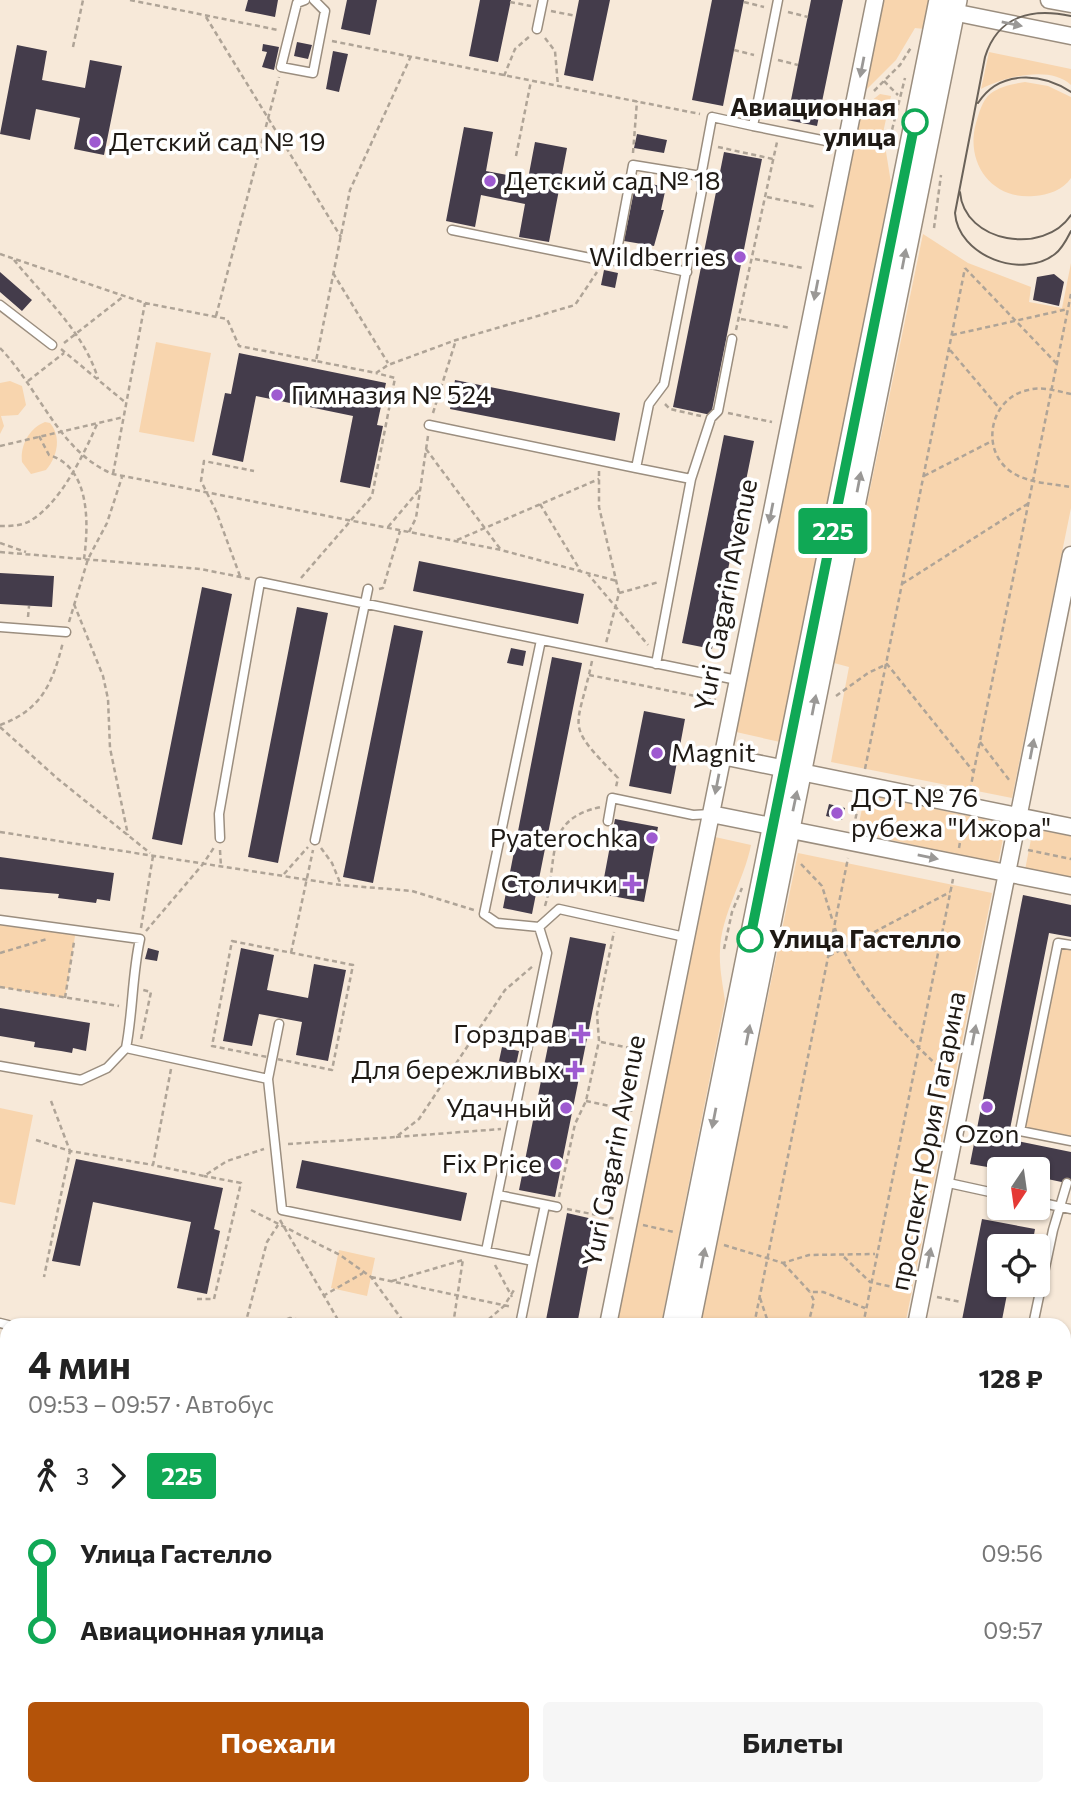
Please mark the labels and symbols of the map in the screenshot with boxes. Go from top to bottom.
one-way arrow [1001,19,1023,30]
one-way arrow [856,56,867,78]
place label: Авиационная улица [730,90,896,151]
marker: Авиационная улица [902,109,928,135]
place label: Детский сад № 19 [109,125,326,156]
marker: Детский сад № 19 [87,134,103,150]
place label: Детский сад № 18 [504,164,721,195]
marker: Детский сад № 18 [482,173,498,189]
place label: Wildberries [589,240,726,271]
one-way arrow [899,248,910,270]
marker: Wildberries [732,249,748,265]
one-way arrow [811,279,822,301]
place label: Гимназия № 524 [291,378,491,409]
marker: Гимназия № 524 [269,387,285,403]
one-way arrow [854,471,865,493]
street label: Yuri Gagarin Avenue [687,476,762,713]
one-way arrow [766,502,777,524]
line badge: 225 [793,508,873,554]
one-way arrow [809,694,820,716]
place label: Magnit [671,736,756,767]
one-way arrow [1026,738,1037,760]
marker: Magnit [649,745,665,761]
one-way arrow [711,773,722,795]
place label: ДОТ № 76 рубежа "Ижора" [851,781,1051,842]
one-way arrow [789,790,800,812]
marker: ДОТ № 76 рубежа "Ижора" [829,805,845,821]
place label: Pyaterochka [490,821,638,852]
marker: Pyaterochka [644,830,660,846]
one-way arrow [917,852,939,863]
place label: Столички [501,867,618,898]
marker: Столички [624,876,640,892]
place label: Улица Гастелло [769,922,961,953]
marker: Улица Гастелло [737,926,763,952]
street label: проспект Юрия Гагарина [882,988,971,1293]
place label: Горздрав [453,1017,567,1048]
one-way arrow [742,1024,753,1046]
one-way arrow [969,1024,980,1046]
marker: Горздрав [573,1026,589,1042]
street label: Yuri Gagarin Avenue [575,1032,650,1269]
place label: Для бережливых [352,1053,561,1084]
marker: Для бережливых [567,1062,583,1078]
place label: Удачный [446,1091,552,1122]
marker: Ozon [979,1099,995,1115]
marker: Удачный [558,1100,574,1116]
one-way arrow [709,1107,720,1129]
place label: Ozon [955,1117,1019,1148]
place label: Fix Price [442,1147,542,1178]
marker: Fix Price [548,1156,564,1172]
north arrow [987,1157,1050,1220]
one-way arrow [697,1247,708,1269]
one-way arrow [924,1247,935,1269]

